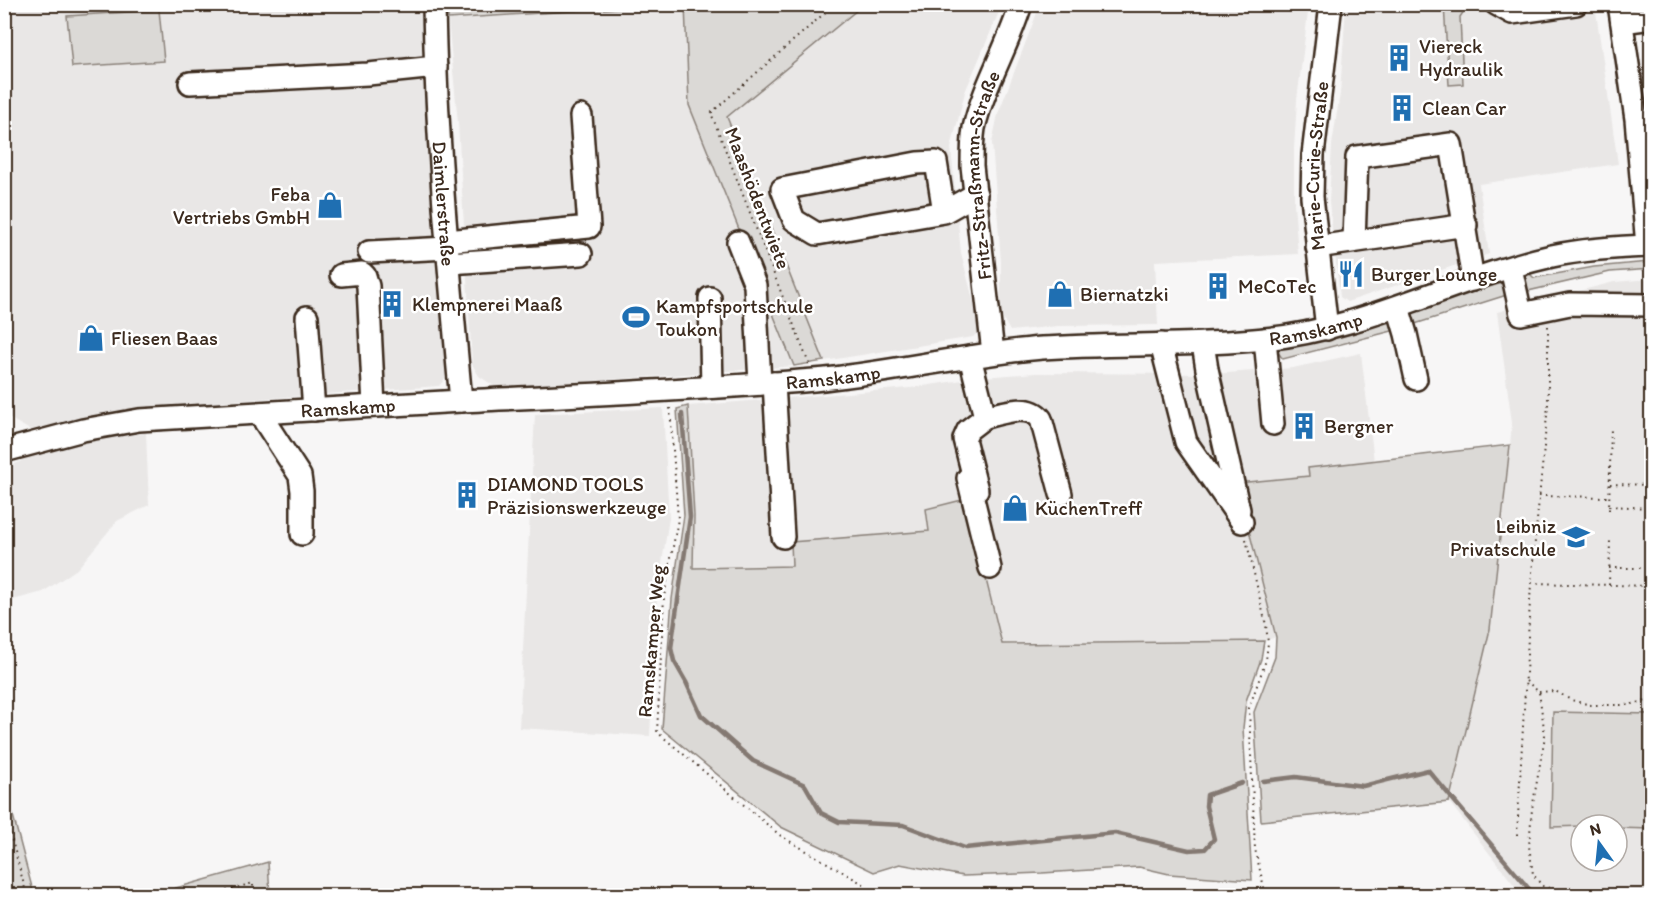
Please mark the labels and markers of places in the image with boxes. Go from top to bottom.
place label: Viereck Hydraulik [1419,34,1503,81]
building icon: Viereck Hydraulik [1384,43,1414,73]
building icon: Clean Car [1387,93,1417,123]
place label: Clean Car [1422,96,1506,120]
place label: Feba Vertriebs GmbH [173,182,310,229]
shop icon: Feba Vertriebs GmbH [315,190,345,220]
restaurant icon: Burger Lounge [1336,259,1366,289]
place label: Burger Lounge [1371,262,1497,286]
building icon: MeCoTec [1203,271,1233,301]
place label: MeCoTec [1238,274,1317,298]
shop icon: Biernatzki [1045,279,1075,309]
place label: Biernatzki [1080,282,1169,306]
building icon: Klempnerei Maaß [377,289,407,319]
place label: Klempnerei Maaß [412,292,562,316]
place label: Kampfsportschule Toukon [656,294,813,341]
sports icon: Kampfsportschule Toukon [621,302,651,332]
shop icon: Fliesen Baas [76,323,106,353]
place label: Fliesen Baas [111,326,218,350]
building icon: Bergner [1289,411,1319,441]
place label: Bergner [1324,414,1393,438]
place label: DIAMOND TOOLS Präzisionswerkzeuge [487,472,666,519]
building icon: DIAMOND TOOLS Präzisionswerkzeuge [452,480,482,510]
shop icon: KüchenTreff [1000,493,1030,523]
place label: KüchenTreff [1035,496,1143,520]
place label: Leibniz Privatschule [1450,514,1557,561]
school or university icon: Leibniz Privatschule [1561,522,1591,552]

